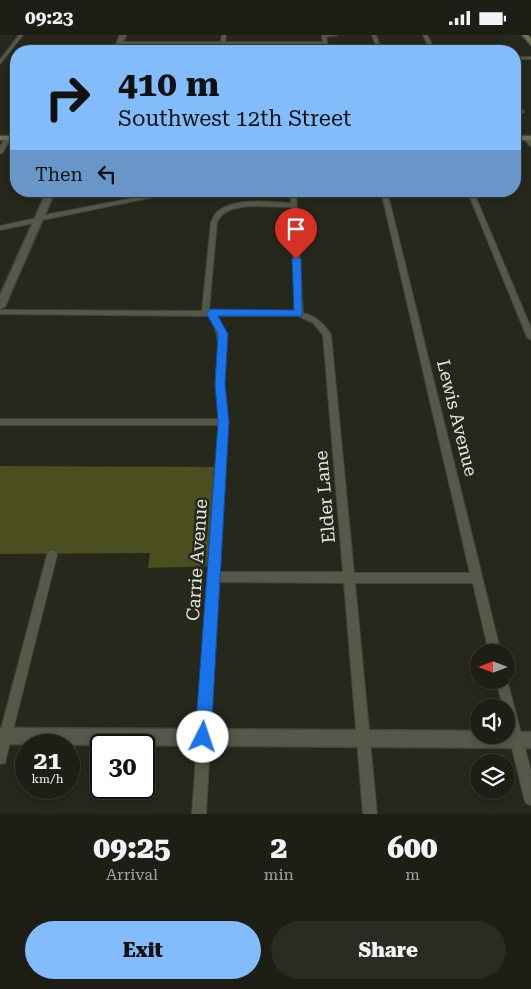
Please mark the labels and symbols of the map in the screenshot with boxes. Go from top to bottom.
pin [275,208,317,259]
street label: Lewis Avenue [433,357,482,478]
street label: Elder Lane [310,450,339,544]
street label: Carrie Avenue [182,498,211,622]
north arrow [470,644,515,689]
position arrow [176,710,228,762]
speed limit sign: 30 [90,734,155,799]

